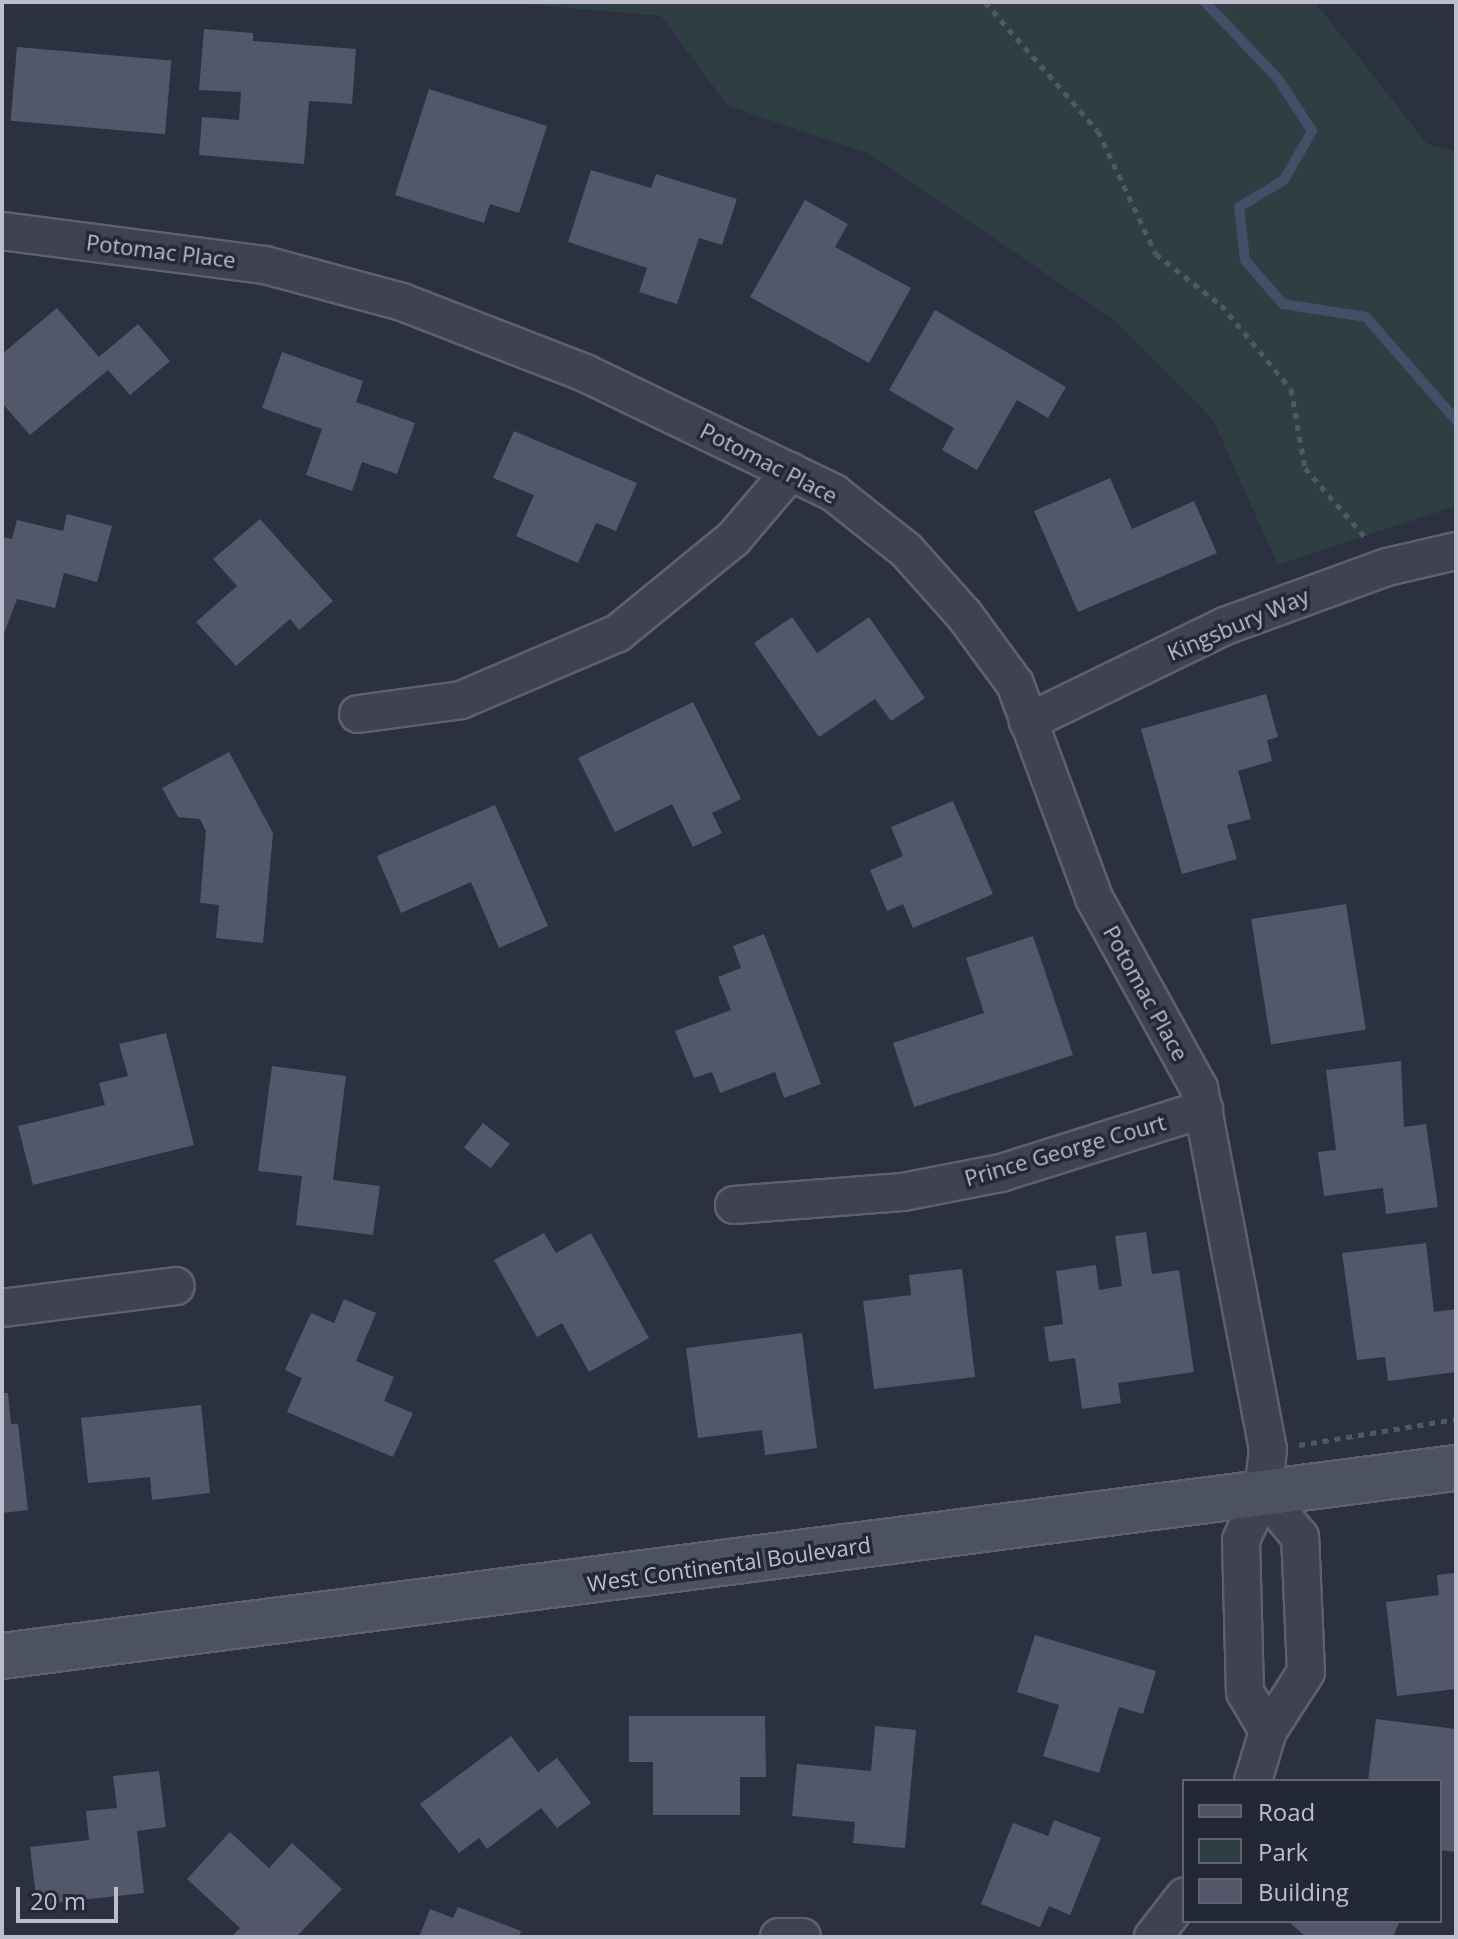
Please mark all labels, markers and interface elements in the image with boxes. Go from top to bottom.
street label: Potomac Place [85,229,237,273]
street label: Potomac Place [696,417,842,509]
street label: Kingsbury Way [1163,582,1313,666]
street label: Potomac Place [1098,921,1194,1065]
street label: Prince George Court [961,1109,1169,1191]
street label: West Continental Boulevard [586,1531,872,1597]
legend [1182,1779,1442,1923]
text: Road [1258,1795,1315,1828]
text: Park [1258,1835,1308,1868]
scale bar [20,1871,122,1921]
text: Building [1258,1875,1349,1908]
text: 20 m [30,1884,86,1917]

